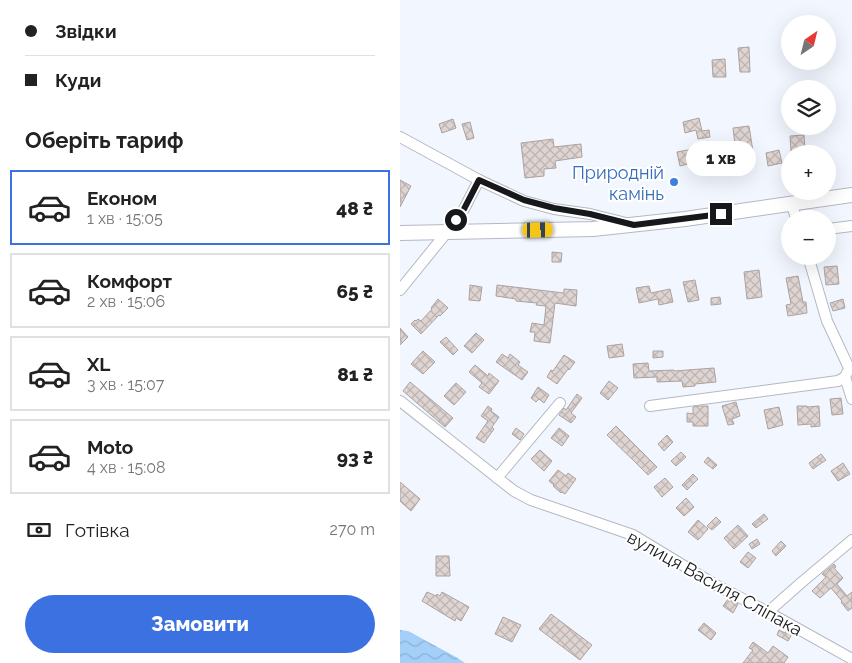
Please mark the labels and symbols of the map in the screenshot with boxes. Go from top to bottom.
north arrow [781,15,836,70]
callout: 1 хв [686,142,756,176]
place label: Природній камінь [572,162,664,204]
marker: Природній камінь [668,176,680,188]
route end [710,203,732,225]
route start [445,209,467,231]
car [522,222,553,238]
street label: вулиця Василя Сліпака [624,526,806,640]

